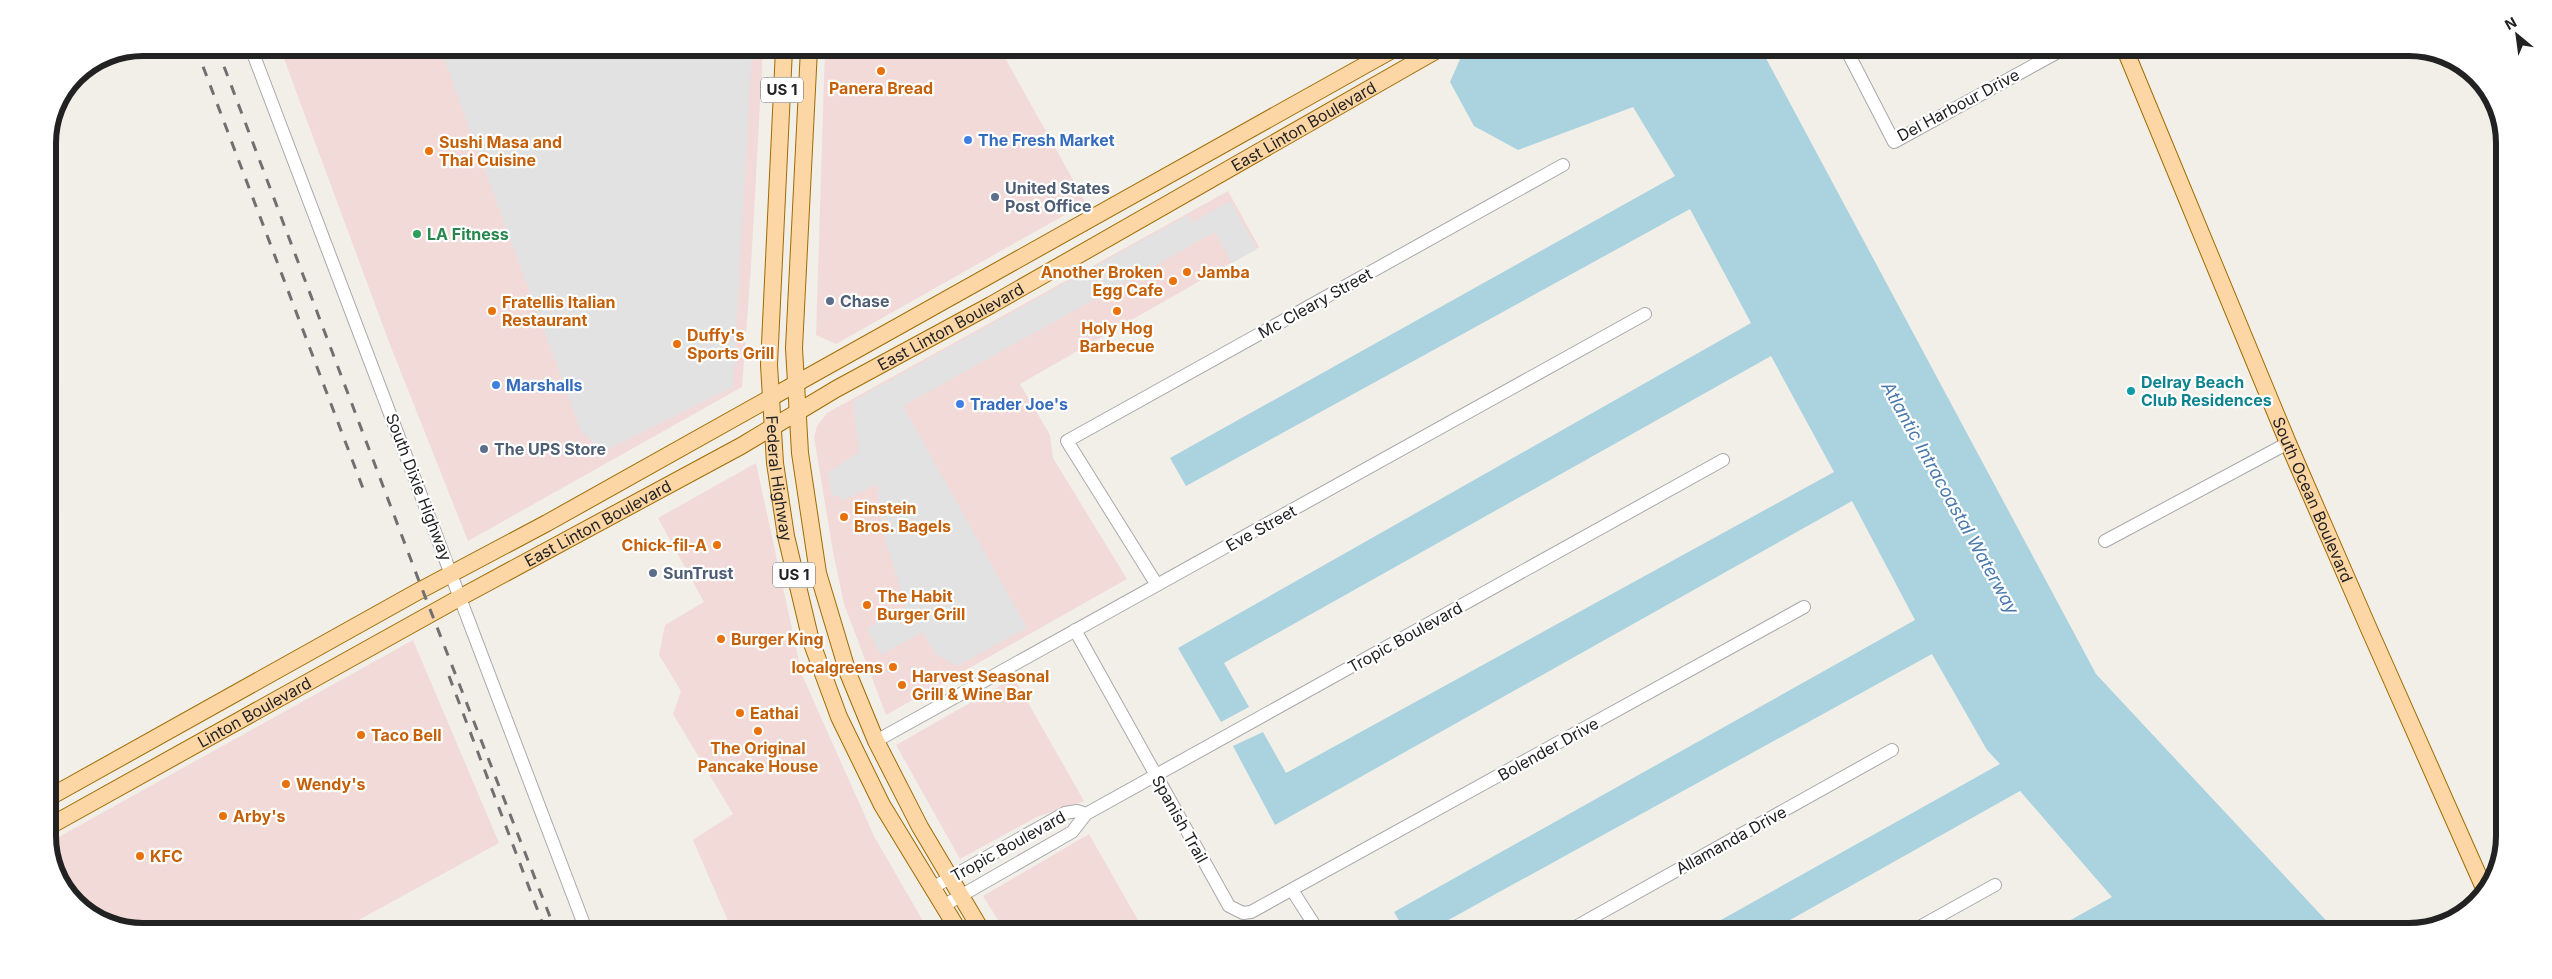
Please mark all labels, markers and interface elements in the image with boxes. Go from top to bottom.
north arrow [2492,10,2542,60]
text: N [2502,13,2519,33]
street label: Del Harbour Drive [1893,64,2023,146]
marker: Panera Bread [875,65,887,77]
street label: East Linton Boulevard [1228,77,1380,176]
road number: US 1 [761,78,803,102]
place label: Panera Bread [829,78,933,98]
place label: The Fresh Market [978,130,1115,150]
place label: Sushi Masa and Thai Cuisine [439,132,562,170]
marker: The Fresh Market [962,134,974,146]
marker: Sushi Masa and Thai Cuisine [423,145,435,157]
place label: United States Post Office [1005,178,1110,216]
marker: United States Post Office [989,191,1001,203]
place label: LA Fitness [427,224,509,244]
marker: LA Fitness [411,228,423,240]
place label: Another Broken Egg Cafe [1041,262,1163,300]
place label: Jamba [1197,262,1250,282]
street label: Mc Cleary Street [1255,263,1375,343]
marker: Jamba [1181,266,1193,278]
marker: Another Broken Egg Cafe [1167,275,1179,287]
street label: East Linton Boulevard [874,278,1027,375]
place label: Chase [840,291,890,311]
place label: Fratellis Italian Restaurant [502,292,616,330]
marker: Chase [824,295,836,307]
marker: Fratellis Italian Restaurant [486,305,498,317]
marker: Holy Hog Barbecue [1111,305,1123,317]
place label: Holy Hog Barbecue [1079,318,1155,356]
place label: Duffy's Sports Grill [687,325,774,363]
marker: Duffy's Sports Grill [671,338,683,350]
place label: Delray Beach Club Residences [2141,372,2272,410]
place label: Marshalls [506,375,583,395]
water label: Atlantic Intracoastal Waterway [1877,377,2024,618]
marker: Marshalls [490,379,502,391]
marker: Delray Beach Club Residences [2125,385,2137,397]
place label: Trader Joe's [970,394,1068,414]
marker: Trader Joe's [954,398,966,410]
street label: South Dixie Highway [382,410,456,564]
street label: South Ocean Boulevard [2268,414,2357,585]
street label: Federal Highway [762,415,797,543]
place label: The UPS Store [494,439,606,459]
marker: The UPS Store [478,443,490,455]
street label: East Linton Boulevard [521,476,674,571]
place label: Einstein Bros. Bagels [854,498,951,536]
street label: Eve Street [1222,501,1300,555]
marker: Einstein Bros. Bagels [838,511,850,523]
place label: Chick-fil-A [622,535,707,555]
marker: Chick-fil-A [711,539,723,551]
road number: US 1 [773,562,815,588]
place label: SunTrust [663,563,733,583]
marker: SunTrust [647,567,659,579]
place label: The Habit Burger Grill [877,586,965,624]
street label: Tropic Boulevard [1344,597,1466,677]
marker: The Habit Burger Grill [861,599,873,611]
place label: Burger King [731,629,824,649]
marker: Burger King [715,633,727,645]
place label: localgreens [791,657,883,677]
marker: localgreens [887,661,899,673]
place label: Harvest Seasonal Grill & Wine Bar [912,666,1049,704]
street label: Linton Boulevard [194,673,314,752]
marker: Harvest Seasonal Grill & Wine Bar [896,679,908,691]
place label: Eathai [750,703,799,723]
marker: Eathai [734,707,746,719]
street label: Bolender Drive [1494,713,1602,785]
place label: Taco Bell [371,725,442,745]
marker: The Original Pancake House [752,725,764,737]
marker: Taco Bell [355,729,367,741]
place label: The Original Pancake House [698,738,818,776]
street label: Spanish Trail [1148,772,1212,866]
place label: Wendy's [296,774,365,794]
marker: Wendy's [280,778,292,790]
street label: Allamanda Drive [1672,801,1790,879]
place label: Arby's [233,806,285,826]
street label: Tropic Boulevard [947,806,1069,886]
marker: Arby's [217,810,229,822]
place label: KFC [150,846,183,866]
marker: KFC [134,850,146,862]

